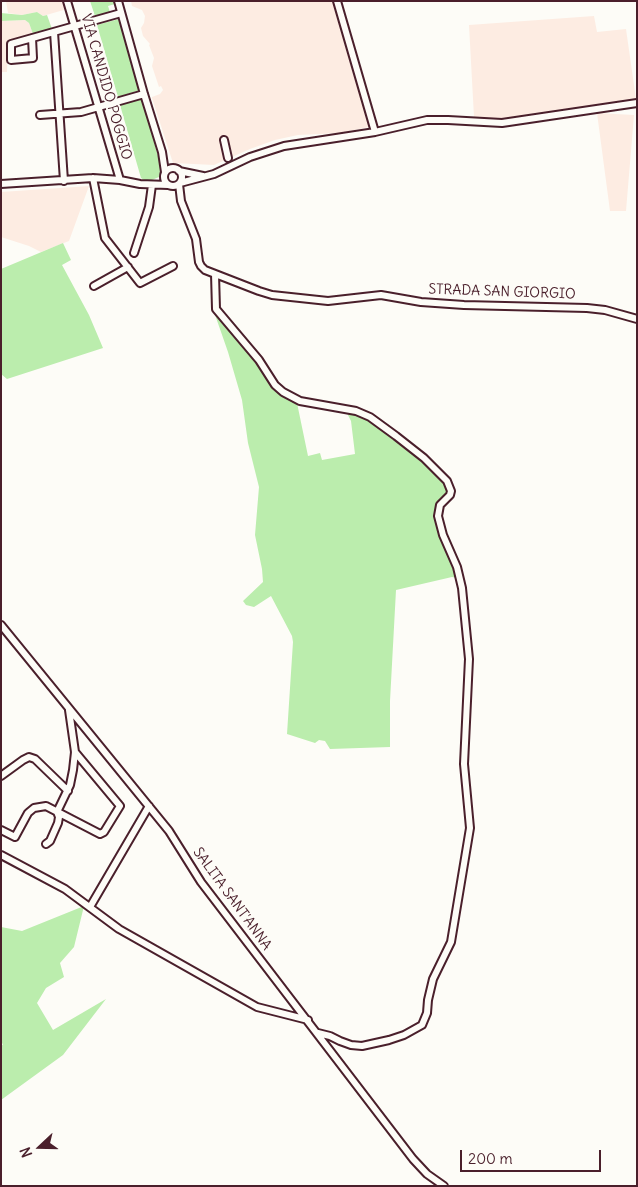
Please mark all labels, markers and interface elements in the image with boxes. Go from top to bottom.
street label: VIA CANDIDO POGGIO [77,12,135,162]
street label: STRADA SAN GIORGIO [428,281,576,303]
street label: SALITA SANT'ANNA [189,844,275,954]
north arrow [15,1122,65,1172]
scale bar [463,1140,604,1172]
text: N [16,1145,36,1160]
text: 200 m [468,1149,513,1168]

